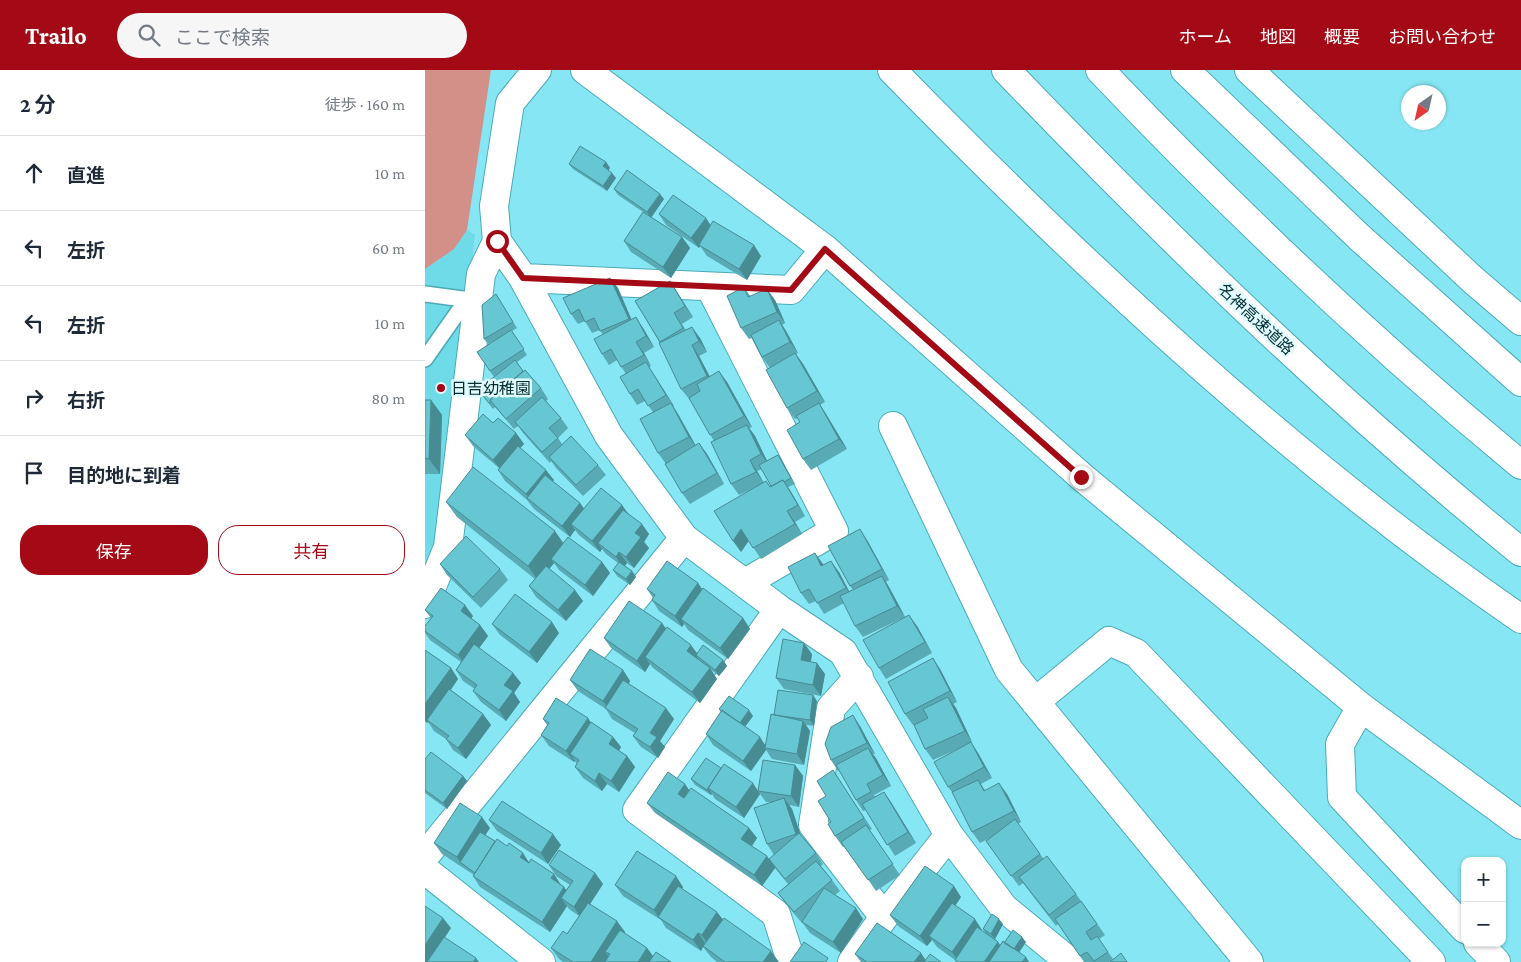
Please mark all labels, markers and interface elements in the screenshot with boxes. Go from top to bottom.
search box [117,13,467,58]
icon: search [135,21,163,49]
text: Trailo [25,22,87,49]
text: ここで検索 [175,27,270,48]
text: ホーム [1179,27,1232,47]
text: 地図 [1260,27,1296,47]
text: 概要 [1324,27,1360,47]
text: お問い合わせ [1388,27,1496,47]
north arrow [1401,85,1446,130]
text: 2 分 [20,93,56,117]
text: 徒歩 · 160 m [325,96,405,113]
icon: ahead [20,159,48,187]
text: 直進 [67,165,105,186]
text: 10 m [375,165,405,182]
route start [486,230,509,253]
icon: left [20,234,48,262]
text: 左折 [67,240,105,261]
text: 60 m [372,240,405,257]
street label: 名神高速道路 [1215,280,1297,358]
icon: left [20,309,48,337]
text: 左折 [67,315,105,336]
text: 10 m [375,315,405,332]
place label: 日吉幼稚園 [451,380,531,397]
marker: 日吉幼稚園 [435,382,447,394]
icon: right [20,384,48,412]
text: 右折 [67,390,105,411]
text: 80 m [371,390,405,407]
icon: arrive [20,459,48,487]
text: 目的地に到着 [67,465,181,486]
route end [1070,466,1093,489]
button: 保存 [20,525,208,575]
button: 共有 [218,525,405,575]
map controls [1461,857,1506,947]
button: + [1461,857,1506,902]
button: − [1461,902,1506,947]

